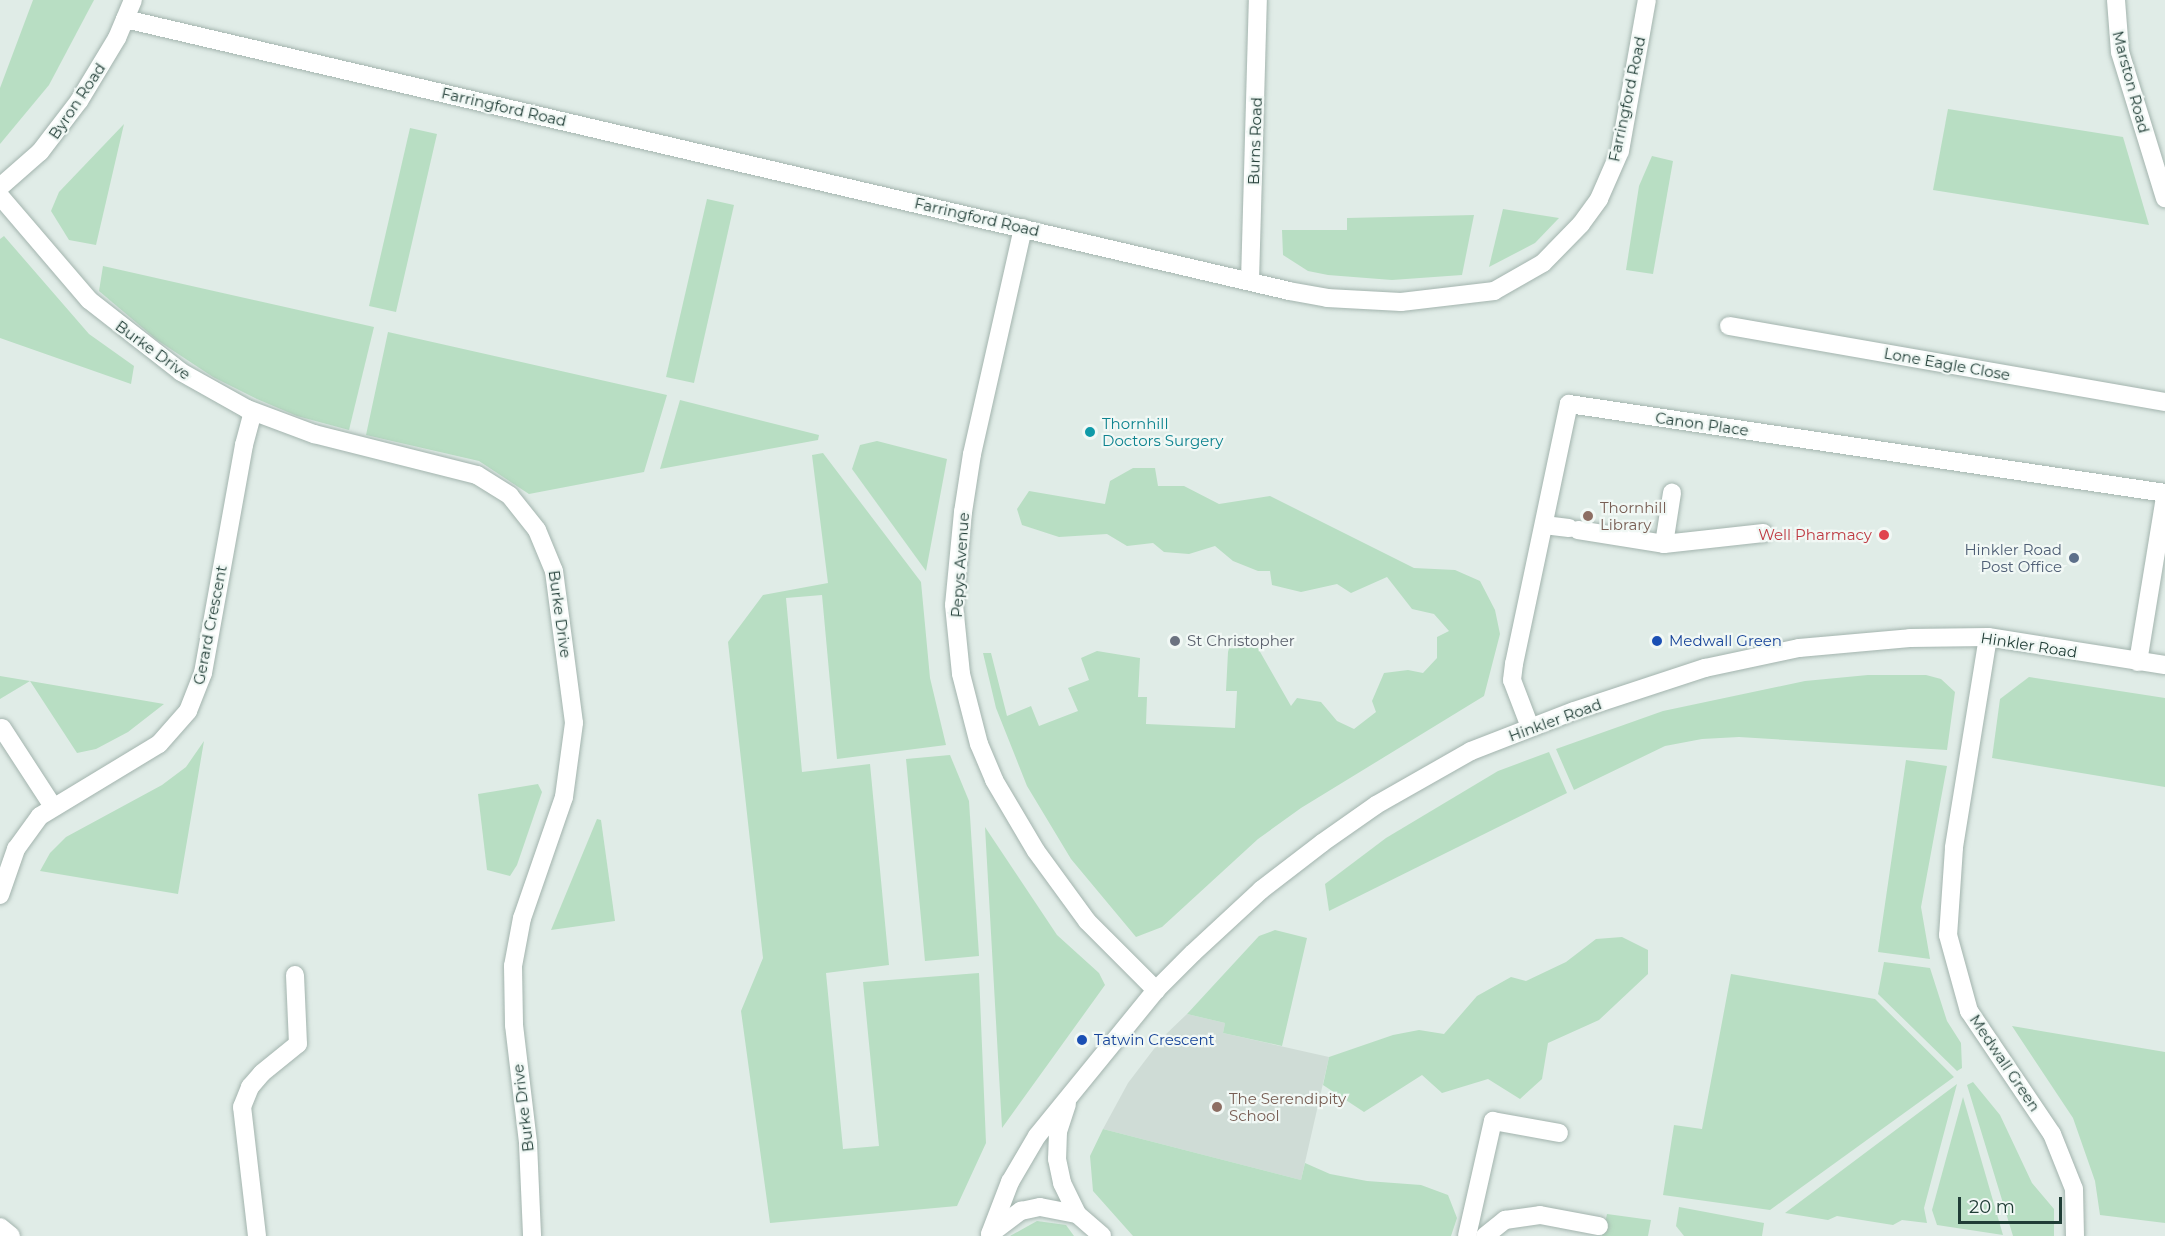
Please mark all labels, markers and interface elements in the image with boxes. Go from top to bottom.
street label: Marston Road [2109,29,2153,135]
street label: Farringford Road [1605,35,1649,163]
street label: Byron Road [45,60,109,142]
street label: Farringford Road [440,84,568,130]
street label: Burns Road [1244,97,1266,185]
street label: Farringford Road [913,194,1041,240]
street label: Burke Drive [112,317,194,383]
street label: Lone Eagle Close [1883,344,2011,384]
street label: Canon Place [1654,409,1750,439]
place label: Thornhill Doctors Surgery [1102,414,1223,449]
marker: Thornhill Doctors Surgery [1083,425,1097,439]
place label: Thornhill Library [1600,498,1666,533]
marker: Thornhill Library [1581,509,1595,523]
street label: Pepys Avenue [947,512,973,618]
place label: Well Pharmacy [1758,526,1872,544]
marker: Well Pharmacy [1877,528,1891,542]
place label: Hinkler Road Post Office [1964,540,2062,575]
marker: Hinkler Road Post Office [2067,551,2081,565]
street label: Gerard Crescent [190,564,230,686]
street label: Burke Drive [545,569,575,659]
street label: Hinkler Road [1979,628,2079,662]
place label: St Christopher [1187,632,1295,650]
place label: Medwall Green [1669,632,1782,650]
marker: St Christopher [1168,634,1182,648]
marker: Medwall Green [1650,634,1664,648]
street label: Hinkler Road [1506,695,1604,745]
street label: Medwall Green [1966,1011,2044,1115]
place label: Tatwin Crescent [1094,1031,1215,1049]
marker: Tatwin Crescent [1075,1033,1089,1047]
street label: Burke Drive [509,1063,537,1153]
place label: The Serendipity School [1229,1089,1346,1124]
marker: The Serendipity School [1210,1100,1224,1114]
scale bar [1961,1185,2064,1223]
text: 20 m [1969,1196,2015,1218]

